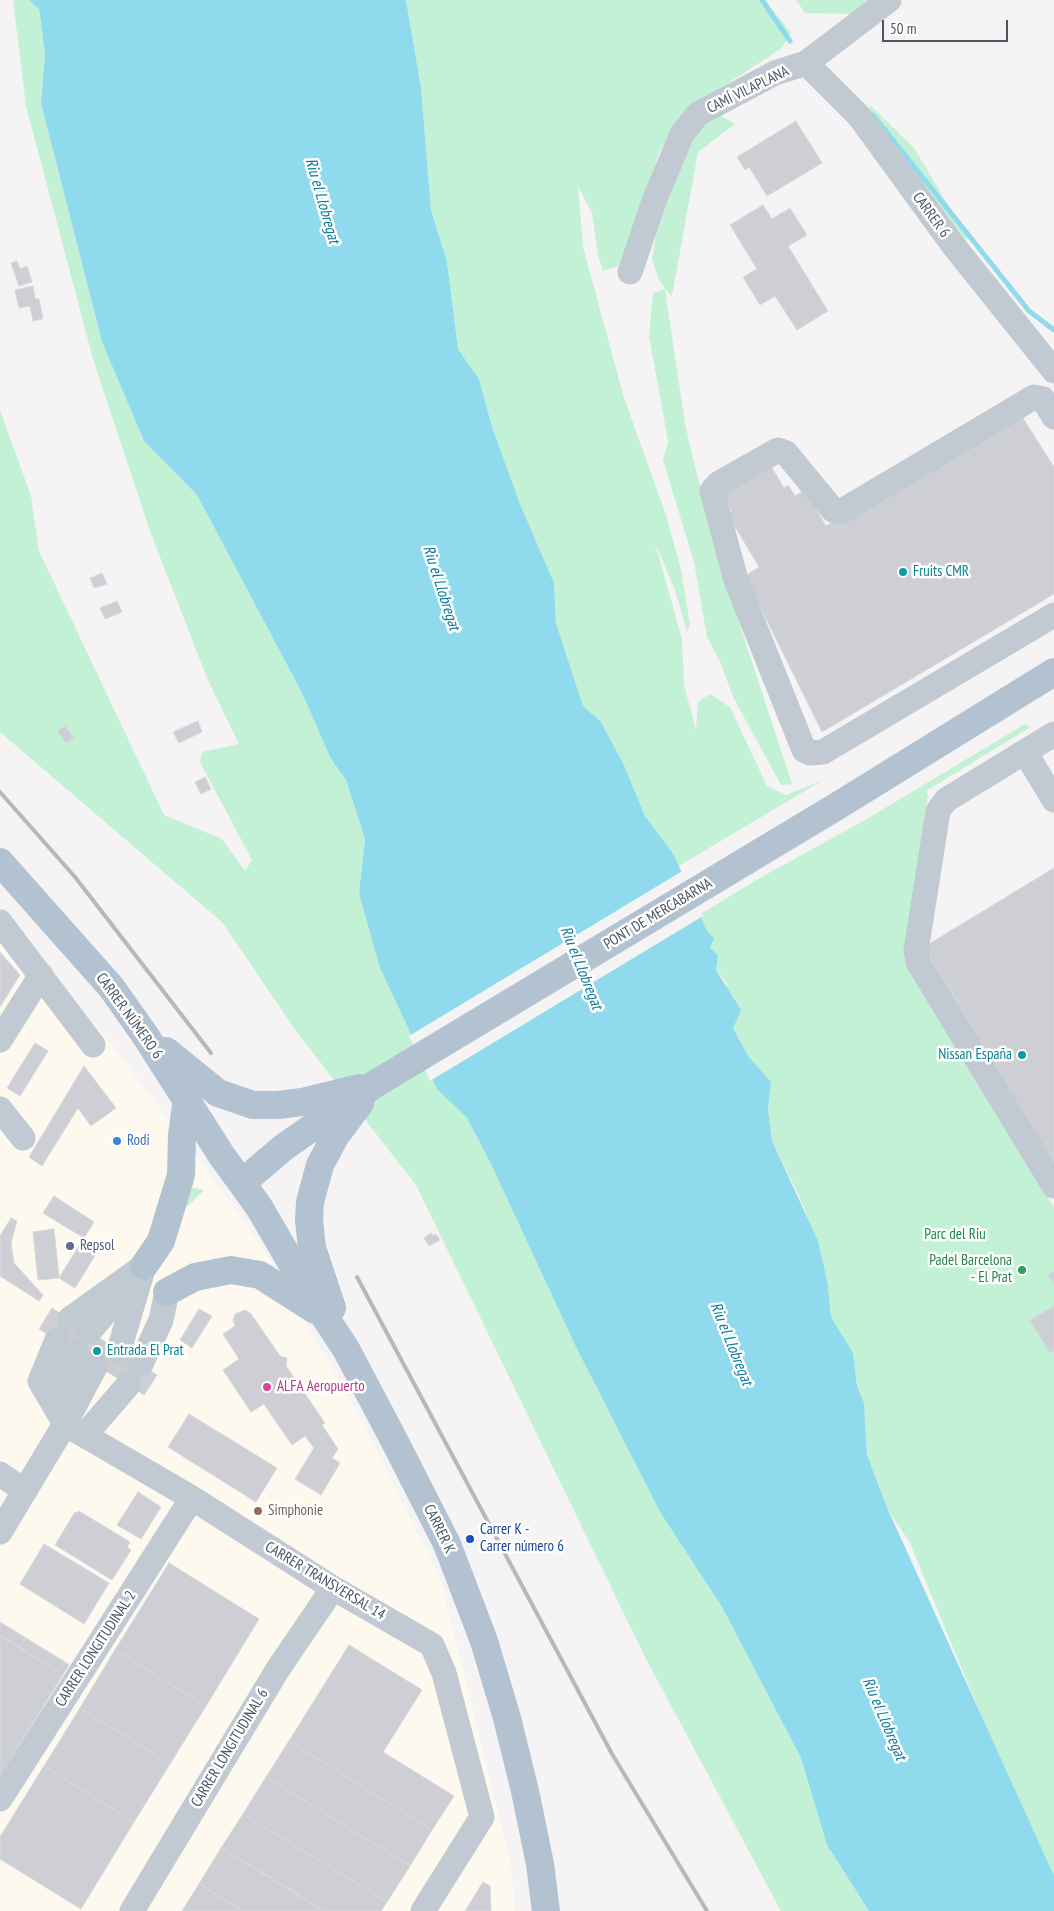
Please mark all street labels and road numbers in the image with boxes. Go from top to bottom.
street label: CAMÍ VILAPLANA [704,62,792,118]
street label: CARRER 6 [909,189,953,241]
street label: PONT DE MERCABARNA [601,875,715,953]
street label: CARRER NÚMERO 6 [92,970,166,1062]
street label: CARRER K [419,1502,459,1556]
street label: CARRER TRANSVERSAL 14 [262,1538,388,1624]
street label: CARRER LONGITUDINAL 2 [52,1588,140,1710]
street label: CARRER LONGITUDINAL 6 [188,1686,272,1810]

